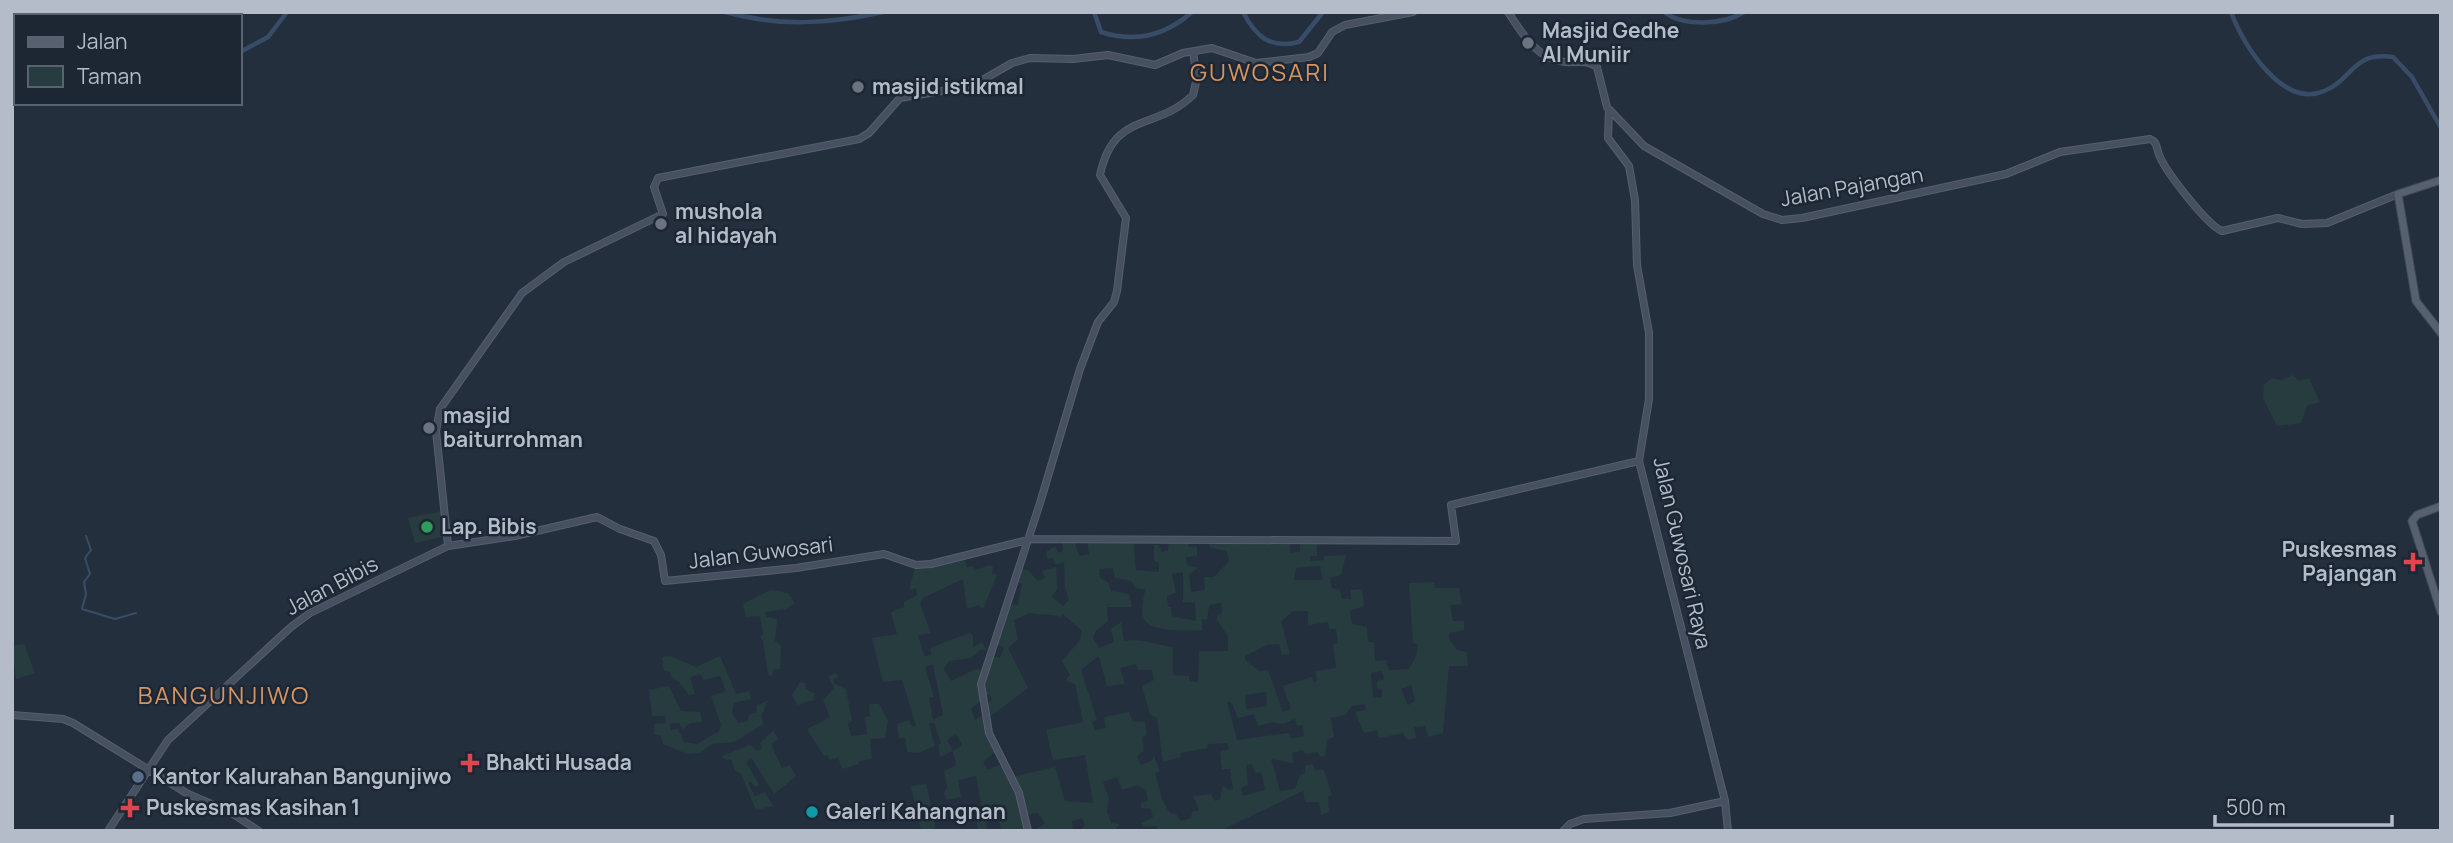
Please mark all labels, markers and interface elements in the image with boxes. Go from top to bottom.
legend [14,14,242,105]
place label: Masjid Gedhe Al Muniir [1542,16,1679,68]
text: Jalan [77,27,127,55]
marker: Masjid Gedhe Al Muniir [1520,35,1536,51]
district label: GUWOSARI [1190,55,1330,88]
text: Taman [77,62,142,90]
place label: masjid istikmal [872,72,1024,100]
marker: masjid istikmal [850,79,866,95]
street label: Jalan Pajangan [1778,160,1925,212]
place label: mushola al hidayah [675,197,777,249]
marker: mushola al hidayah [653,216,669,232]
place label: masjid baiturrohman [443,401,583,453]
marker: masjid baiturrohman [421,420,437,436]
street label: Jalan Guwosari Raya [1647,454,1719,651]
place label: Lap. Bibis [441,512,537,540]
marker: Lap. Bibis [419,519,435,535]
street label: Jalan Guwosari [687,529,835,575]
place label: Puskesmas Pajangan [2282,535,2397,587]
street label: Jalan Bibis [280,549,383,621]
marker: Puskesmas Pajangan [2403,552,2423,572]
district label: BANGUNJIWO [138,678,310,711]
place label: Bhakti Husada [486,748,632,776]
marker: Bhakti Husada [460,753,480,773]
place label: Kantor Kalurahan Bangunjiwo [152,762,451,790]
marker: Kantor Kalurahan Bangunjiwo [130,769,146,785]
scale bar [2215,784,2392,828]
place label: Puskesmas Kasihan 1 [146,793,360,821]
text: 500 m [2226,793,2286,821]
place label: Galeri Kahangnan [826,797,1006,825]
marker: Puskesmas Kasihan 1 [120,798,140,818]
marker: Galeri Kahangnan [804,804,820,820]

